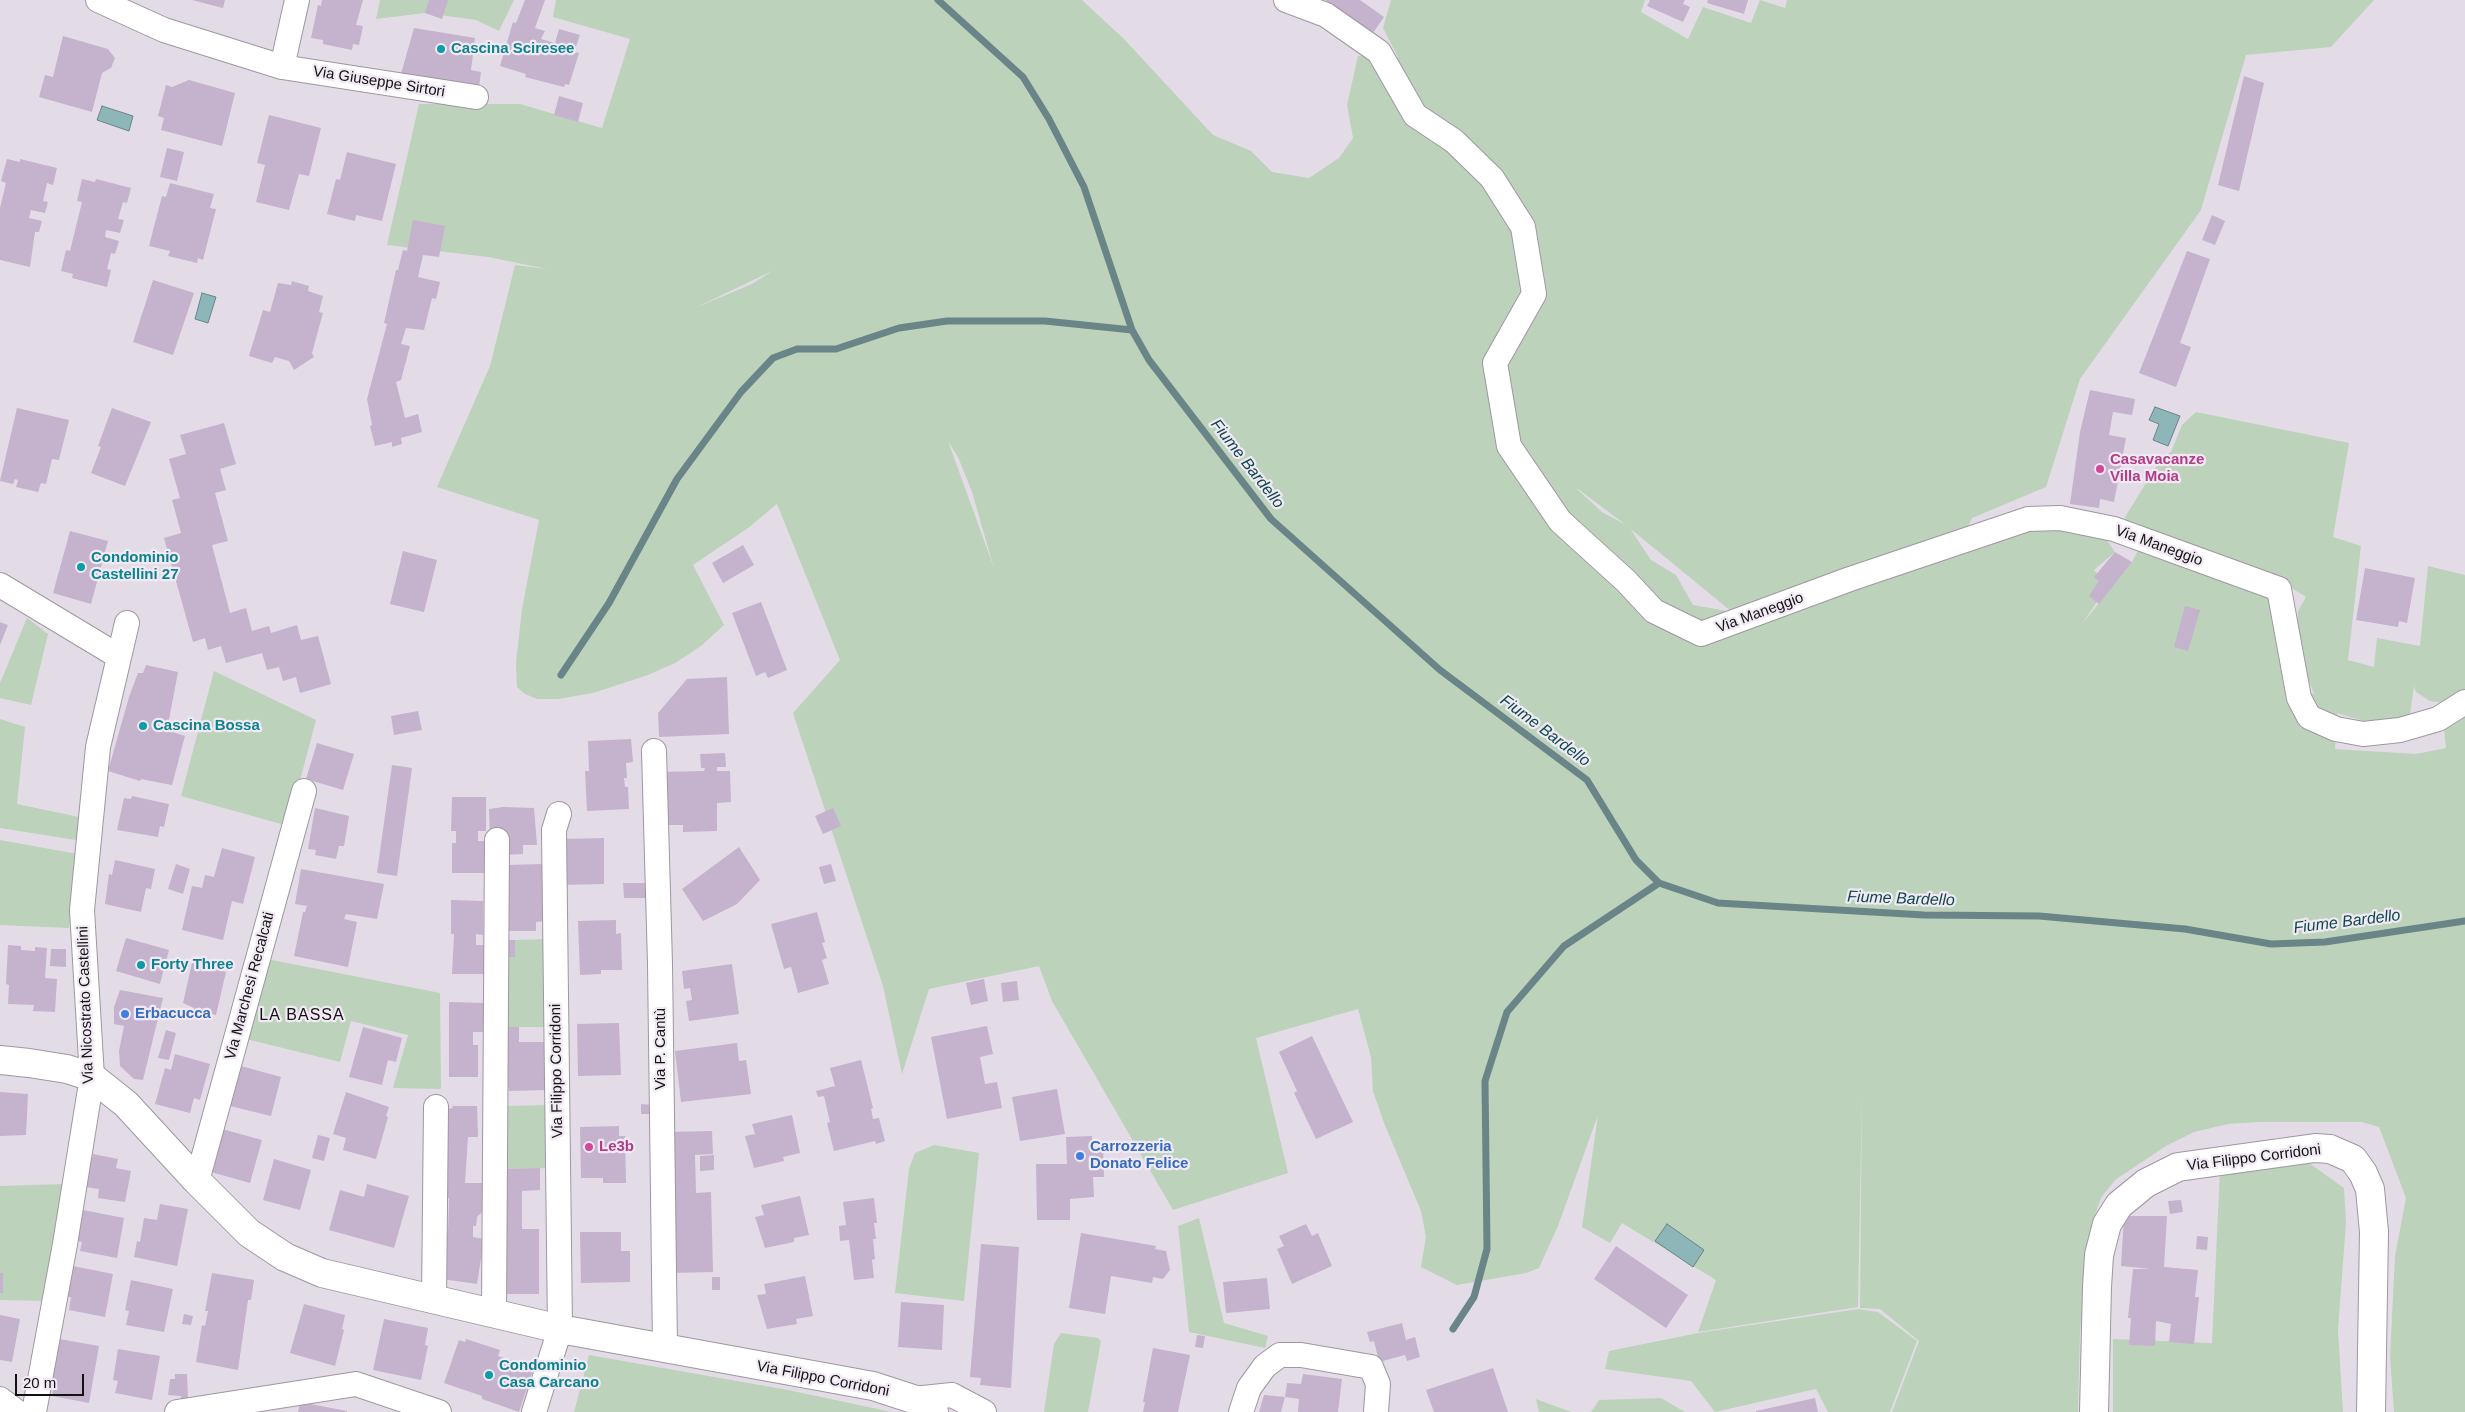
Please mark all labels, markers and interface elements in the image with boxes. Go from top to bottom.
place label: Cascina Sciresee [451,40,574,58]
marker: Cascina Sciresee [435,43,447,55]
street label: Via Giuseppe Sirtori [312,63,446,101]
water label: Fiume Bardello [1206,416,1288,512]
place label: Casavacanze Villa Moia [2110,451,2204,486]
marker: Casavacanze Villa Moia [2094,463,2106,475]
street label: Via Maneggio [2113,522,2205,570]
place label: Condominio Castellini 27 [91,549,179,584]
marker: Condominio Castellini 27 [75,561,87,573]
street label: Via Maneggio [1714,589,1806,637]
water label: Fiume Bardello [1496,691,1594,771]
place label: Cascina Bossa [153,717,260,735]
marker: Cascina Bossa [137,720,149,732]
water label: Fiume Bardello [1847,888,1955,910]
water label: Fiume Bardello [2292,906,2402,938]
street label: Via Marchesi Recalcati [222,910,278,1062]
street label: Via Nicostrato Castellini [74,926,98,1084]
place label: Forty Three [151,956,234,974]
marker: Forty Three [135,959,147,971]
street label: Via Filippo Corridoni [547,1003,567,1139]
place label: Erbacucca [135,1005,211,1023]
district label: LA BASSA [258,1006,346,1026]
marker: Erbacucca [119,1008,131,1020]
street label: Via P. Cantù [652,1008,670,1090]
place label: Le3b [599,1138,634,1156]
place label: Carrozzeria Donato Felice [1090,1138,1188,1173]
marker: Le3b [583,1141,595,1153]
street label: Via Filippo Corridoni [2186,1141,2322,1175]
marker: Carrozzeria Donato Felice [1074,1150,1086,1162]
place label: Condominio Casa Carcano [499,1357,599,1392]
street label: Via Filippo Corridoni [755,1357,891,1401]
scale bar [18,1364,86,1396]
marker: Condominio Casa Carcano [483,1369,495,1381]
text: 20 m [23,1374,56,1391]

